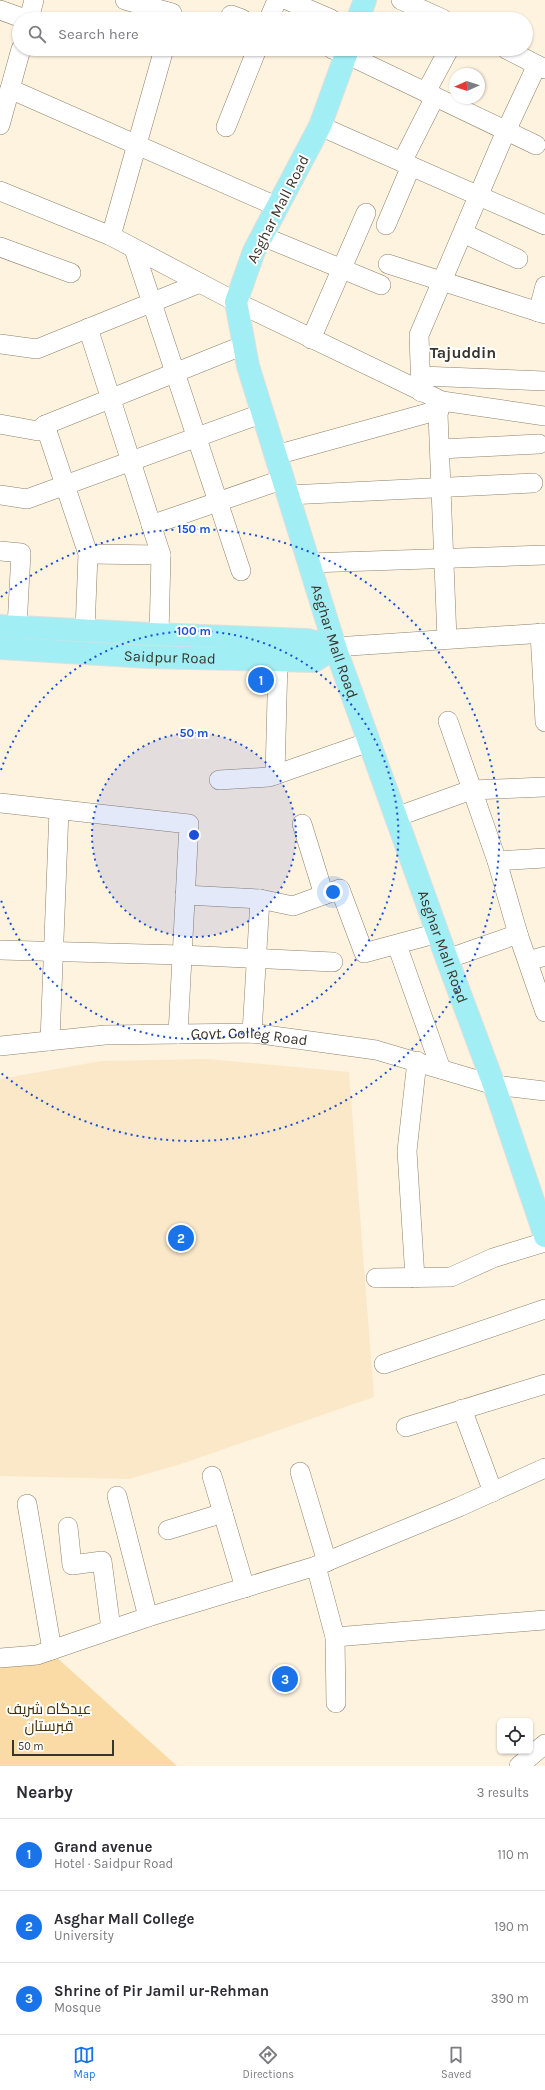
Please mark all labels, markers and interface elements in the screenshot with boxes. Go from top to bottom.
search box [12,12,533,56]
icon: search [26,23,48,45]
text: Search here [58,25,139,43]
north arrow [449,68,485,104]
street label: Asghar Mall Road [243,152,313,266]
district label: Tajuddin [430,343,496,362]
text: 150 m [177,522,211,536]
street label: Asghar Mall Road [307,582,362,701]
text: 100 m [177,624,211,638]
street label: Saidpur Road [123,646,216,668]
pin: 1 [248,665,274,695]
text: 50 m [180,726,209,740]
centre of rings [187,828,201,842]
your location [323,882,343,902]
street label: Asghar Mall Road [414,888,472,1005]
street label: Govt. Colleg Road [191,1024,309,1050]
pin: 2 [168,1223,194,1253]
pin: 3 [272,1664,298,1694]
park label: عیدگاہ شریف قبرستان [7,1700,91,1736]
map controls [497,1718,533,1754]
button: locate [497,1718,533,1754]
scale bar [12,1738,114,1757]
text: 50 m [18,1740,44,1753]
text: Nearby [16,1782,73,1802]
text: 3 results [477,1785,529,1800]
text: Grand avenue [54,1838,152,1856]
text: 1 [27,1847,31,1862]
text: 110 m [497,1847,529,1862]
text: Hotel · Saidpur Road [54,1856,173,1871]
text: Asghar Mall College [54,1910,194,1928]
text: 2 [25,1919,33,1934]
text: 190 m [494,1919,529,1934]
text: University [54,1928,114,1943]
text: Shrine of Pir Jamil ur-Rehman [54,1982,269,2000]
text: 3 [25,1991,33,2006]
text: 390 m [491,1991,529,2006]
text: Mosque [54,2000,101,2015]
tab: Map [73,2044,95,2081]
tab: Directions [242,2044,294,2081]
tab: Saved [441,2044,472,2081]

